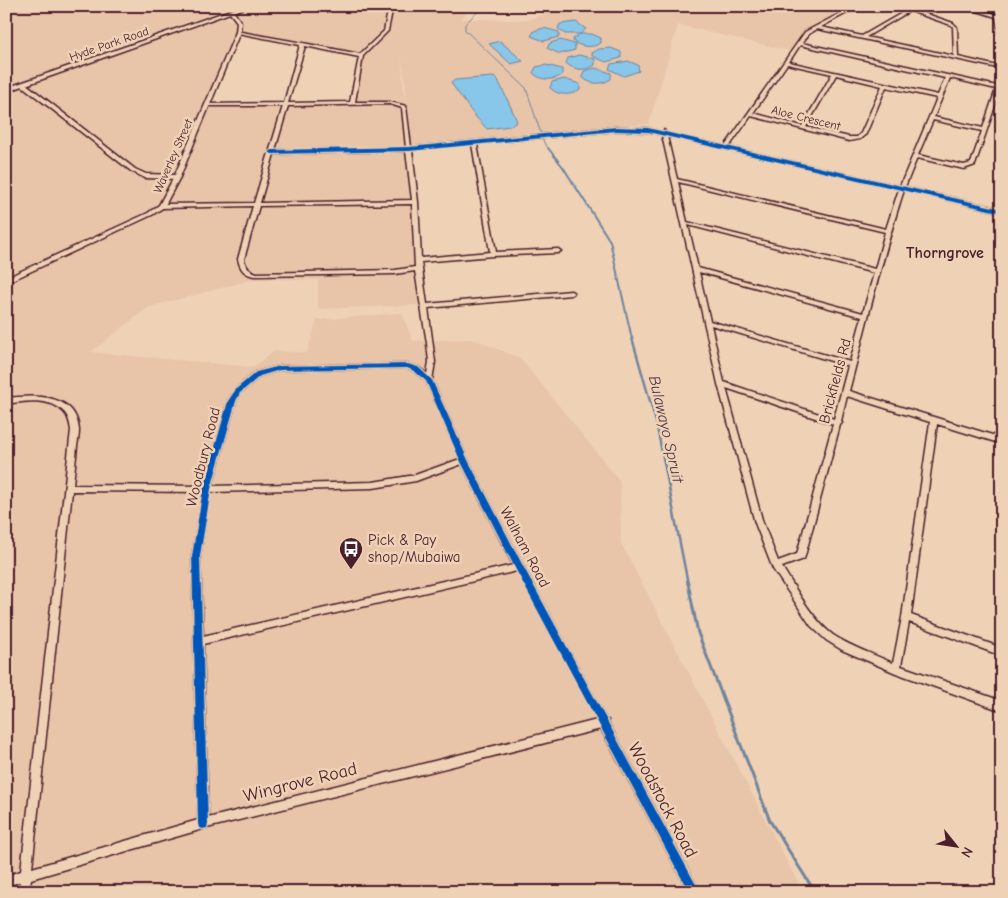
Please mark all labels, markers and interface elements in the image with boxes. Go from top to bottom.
street label: Hyde Park Road [67,24,151,64]
street label: Aloe Crescent [770,103,843,133]
street label: Waverley Street [150,116,196,195]
district label: Thorngrove [906,244,984,262]
street label: Brickfields Rd [815,336,855,426]
water label: Bulawayo Spruit [645,374,687,485]
street label: Woodbury Road [182,405,224,509]
street label: Walham Road [496,504,554,590]
place label: Pick & Pay shop/Mubaiwa [368,531,461,566]
bus stop icon: Pick & Pay shop/Mubaiwa [338,536,364,570]
street label: Woodstock Road [623,739,702,861]
street label: Wingrove Road [241,758,359,807]
north arrow [930,820,980,870]
text: N [957,844,976,860]

